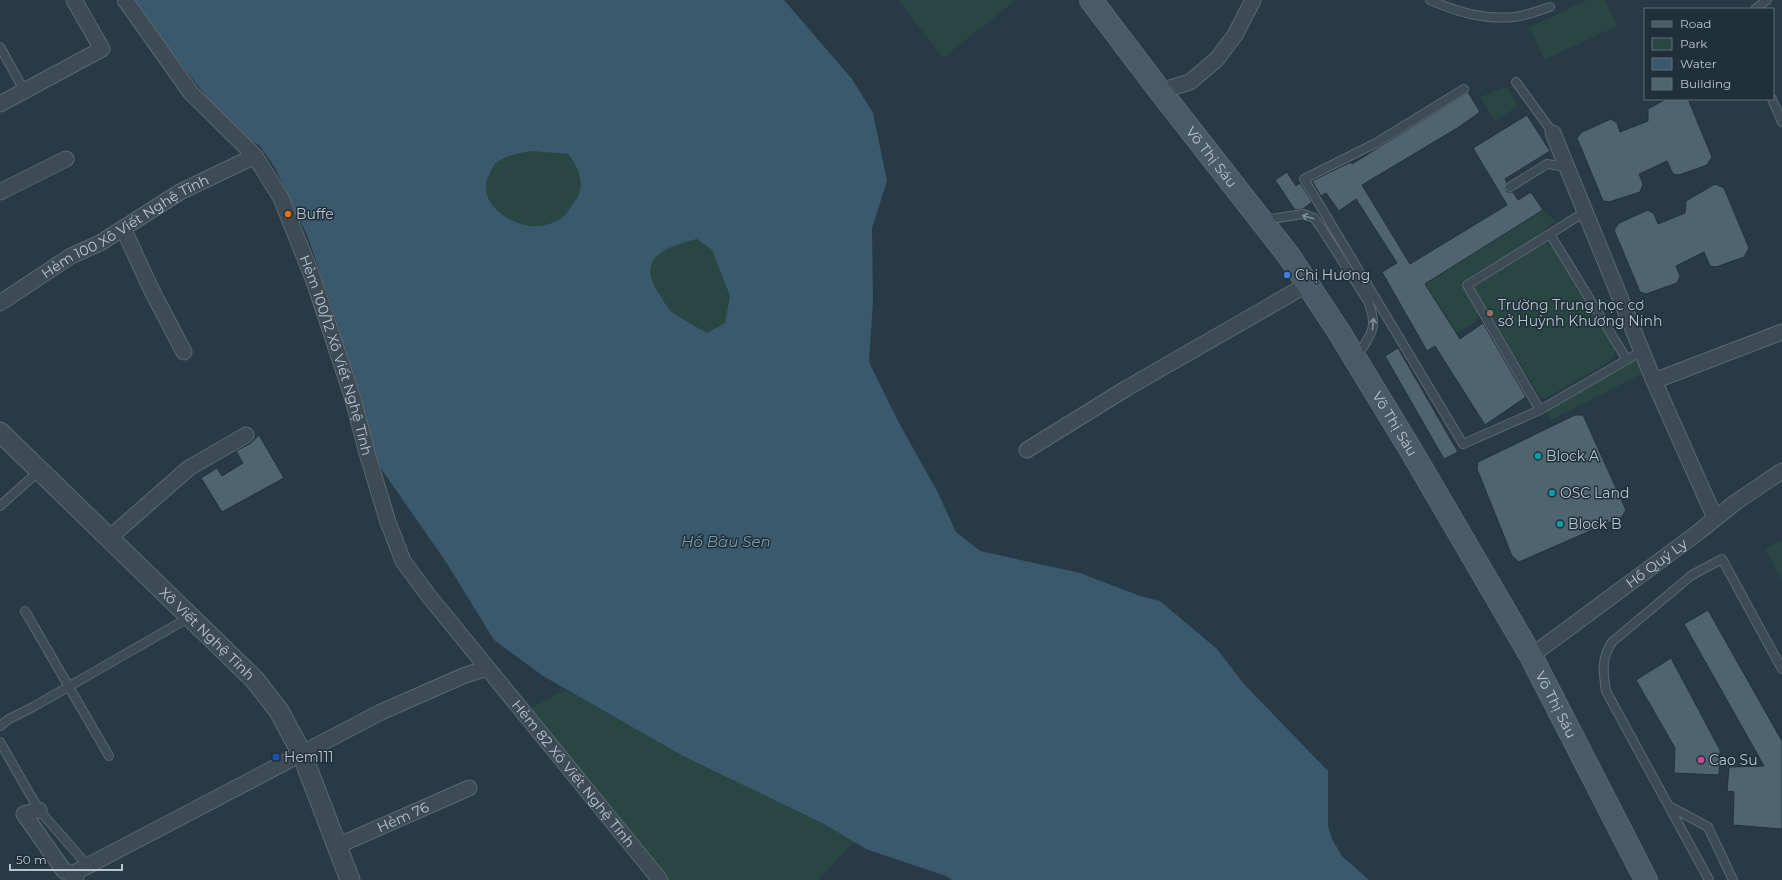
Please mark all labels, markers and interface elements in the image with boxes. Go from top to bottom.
legend [1644,8,1774,100]
text: Road [1680,16,1711,31]
text: Park [1680,36,1708,51]
text: Water [1680,56,1717,71]
text: Building [1680,76,1731,91]
street label: Võ Thị Sáu [1182,123,1241,191]
street label: Hẻm 100 Xô Viết Nghệ Tĩnh [38,170,212,282]
place label: Buffe [296,205,334,223]
marker: Buffe [283,209,293,219]
one-way arrow [1301,213,1314,220]
street label: Hẻm 100/12 Xô Viết Nghệ Tĩnh [296,252,376,457]
place label: Chị Hương [1295,266,1370,284]
marker: Chị Hương [1282,270,1292,280]
place label: Trường Trung học cơ sở Huỳnh Khương Ninh [1498,296,1662,330]
marker: Trường Trung học cơ sở Huỳnh Khương Ninh [1485,308,1495,318]
one-way arrow [1369,318,1376,331]
street label: Võ Thị Sáu [1368,388,1421,459]
place label: Block A [1546,447,1600,465]
marker: Block A [1533,451,1543,461]
place label: OSC Land [1560,484,1629,502]
marker: OSC Land [1547,488,1557,498]
place label: Block B [1568,515,1621,533]
marker: Block B [1555,519,1565,529]
water label: Hồ Bàu Sen [681,532,771,551]
street label: Hồ Quý Ly [1622,534,1691,592]
street label: Xô Viết Nghệ Tĩnh [156,583,259,684]
street label: Võ Thị Sáu [1531,668,1581,741]
street label: Hẻm 82 Xô Viết Nghệ Tĩnh [508,696,639,851]
place label: Hem111 [284,748,334,766]
place label: Cao Su [1709,751,1758,769]
marker: Hem111 [271,752,281,762]
marker: Cao Su [1696,755,1706,765]
street label: Hẻm 76 [374,798,432,836]
scale bar [10,846,122,872]
text: 50 m [16,852,47,867]

